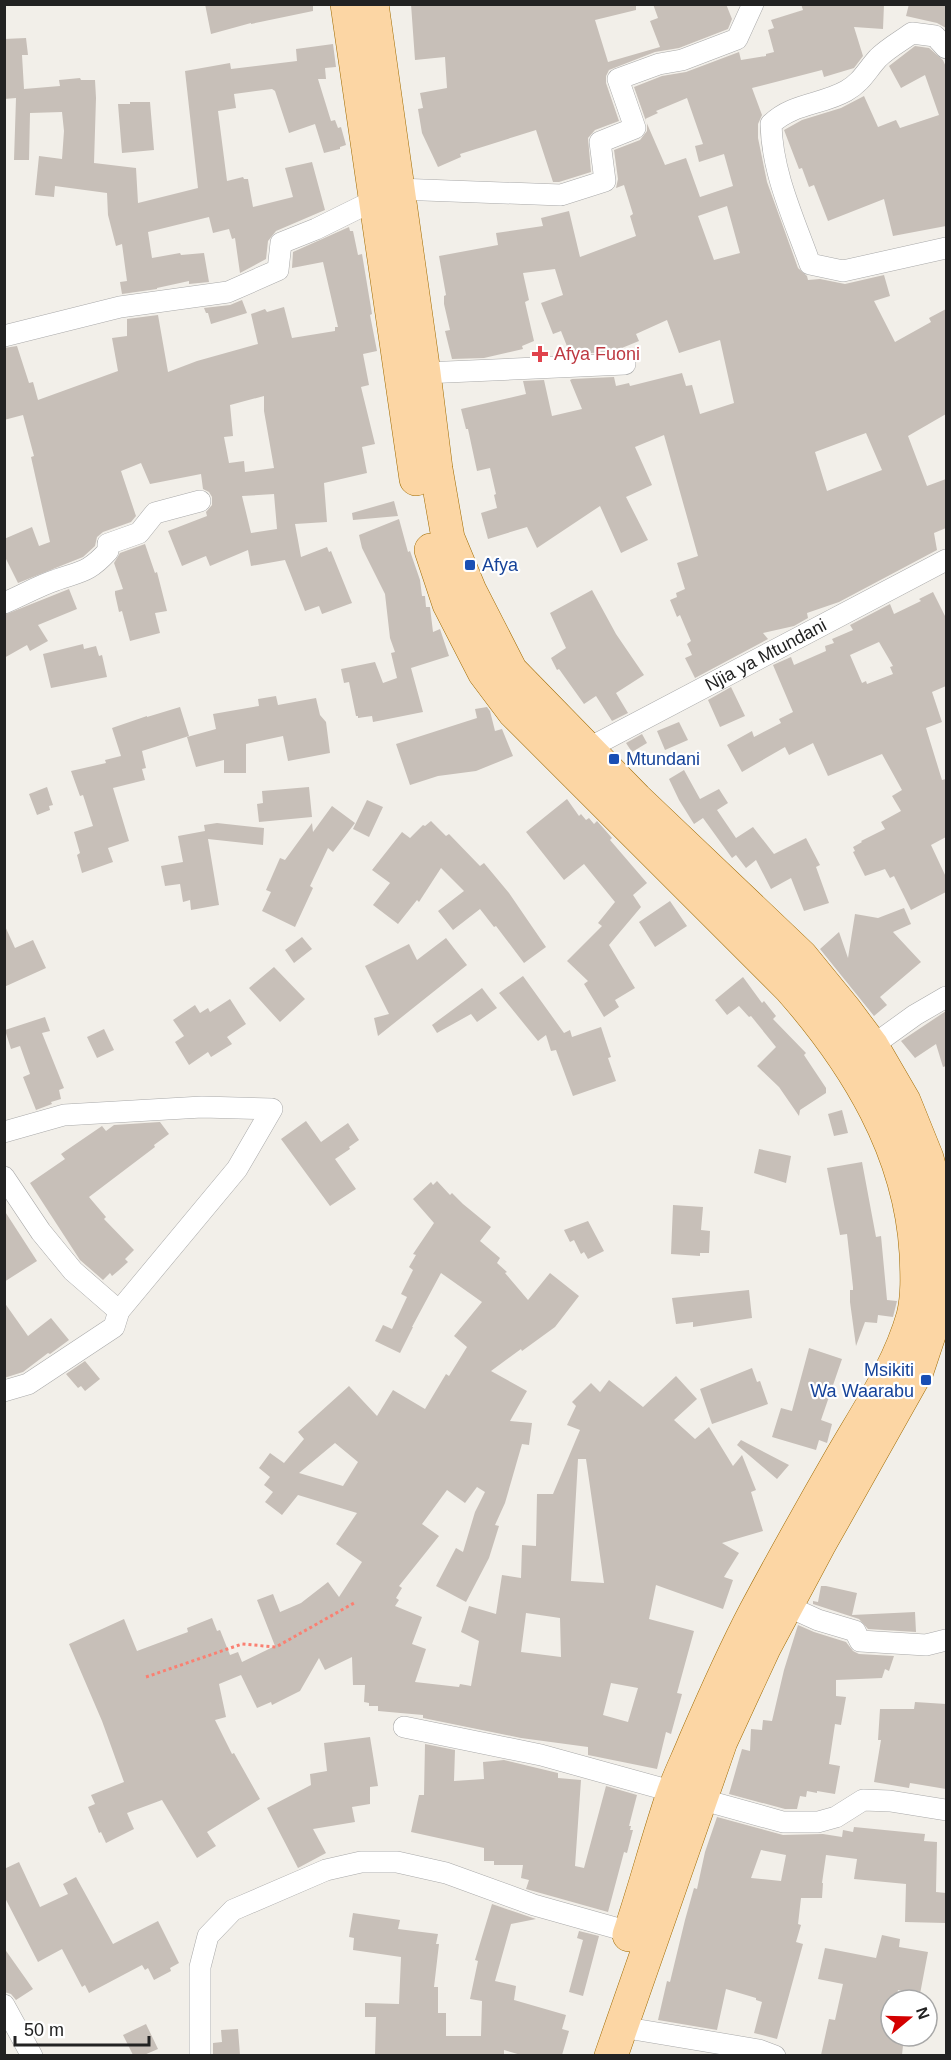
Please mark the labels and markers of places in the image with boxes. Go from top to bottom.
place label: Afya Fuoni [554,344,640,364]
marker: Afya Fuoni [531,345,549,363]
place label: Afya [482,555,519,575]
marker: Afya [463,558,477,572]
place label: Mtundani [626,749,700,769]
marker: Mtundani [607,752,621,766]
place label: Msikiti Wa Waarabu [810,1360,914,1401]
marker: Msikiti Wa Waarabu [919,1373,933,1387]

